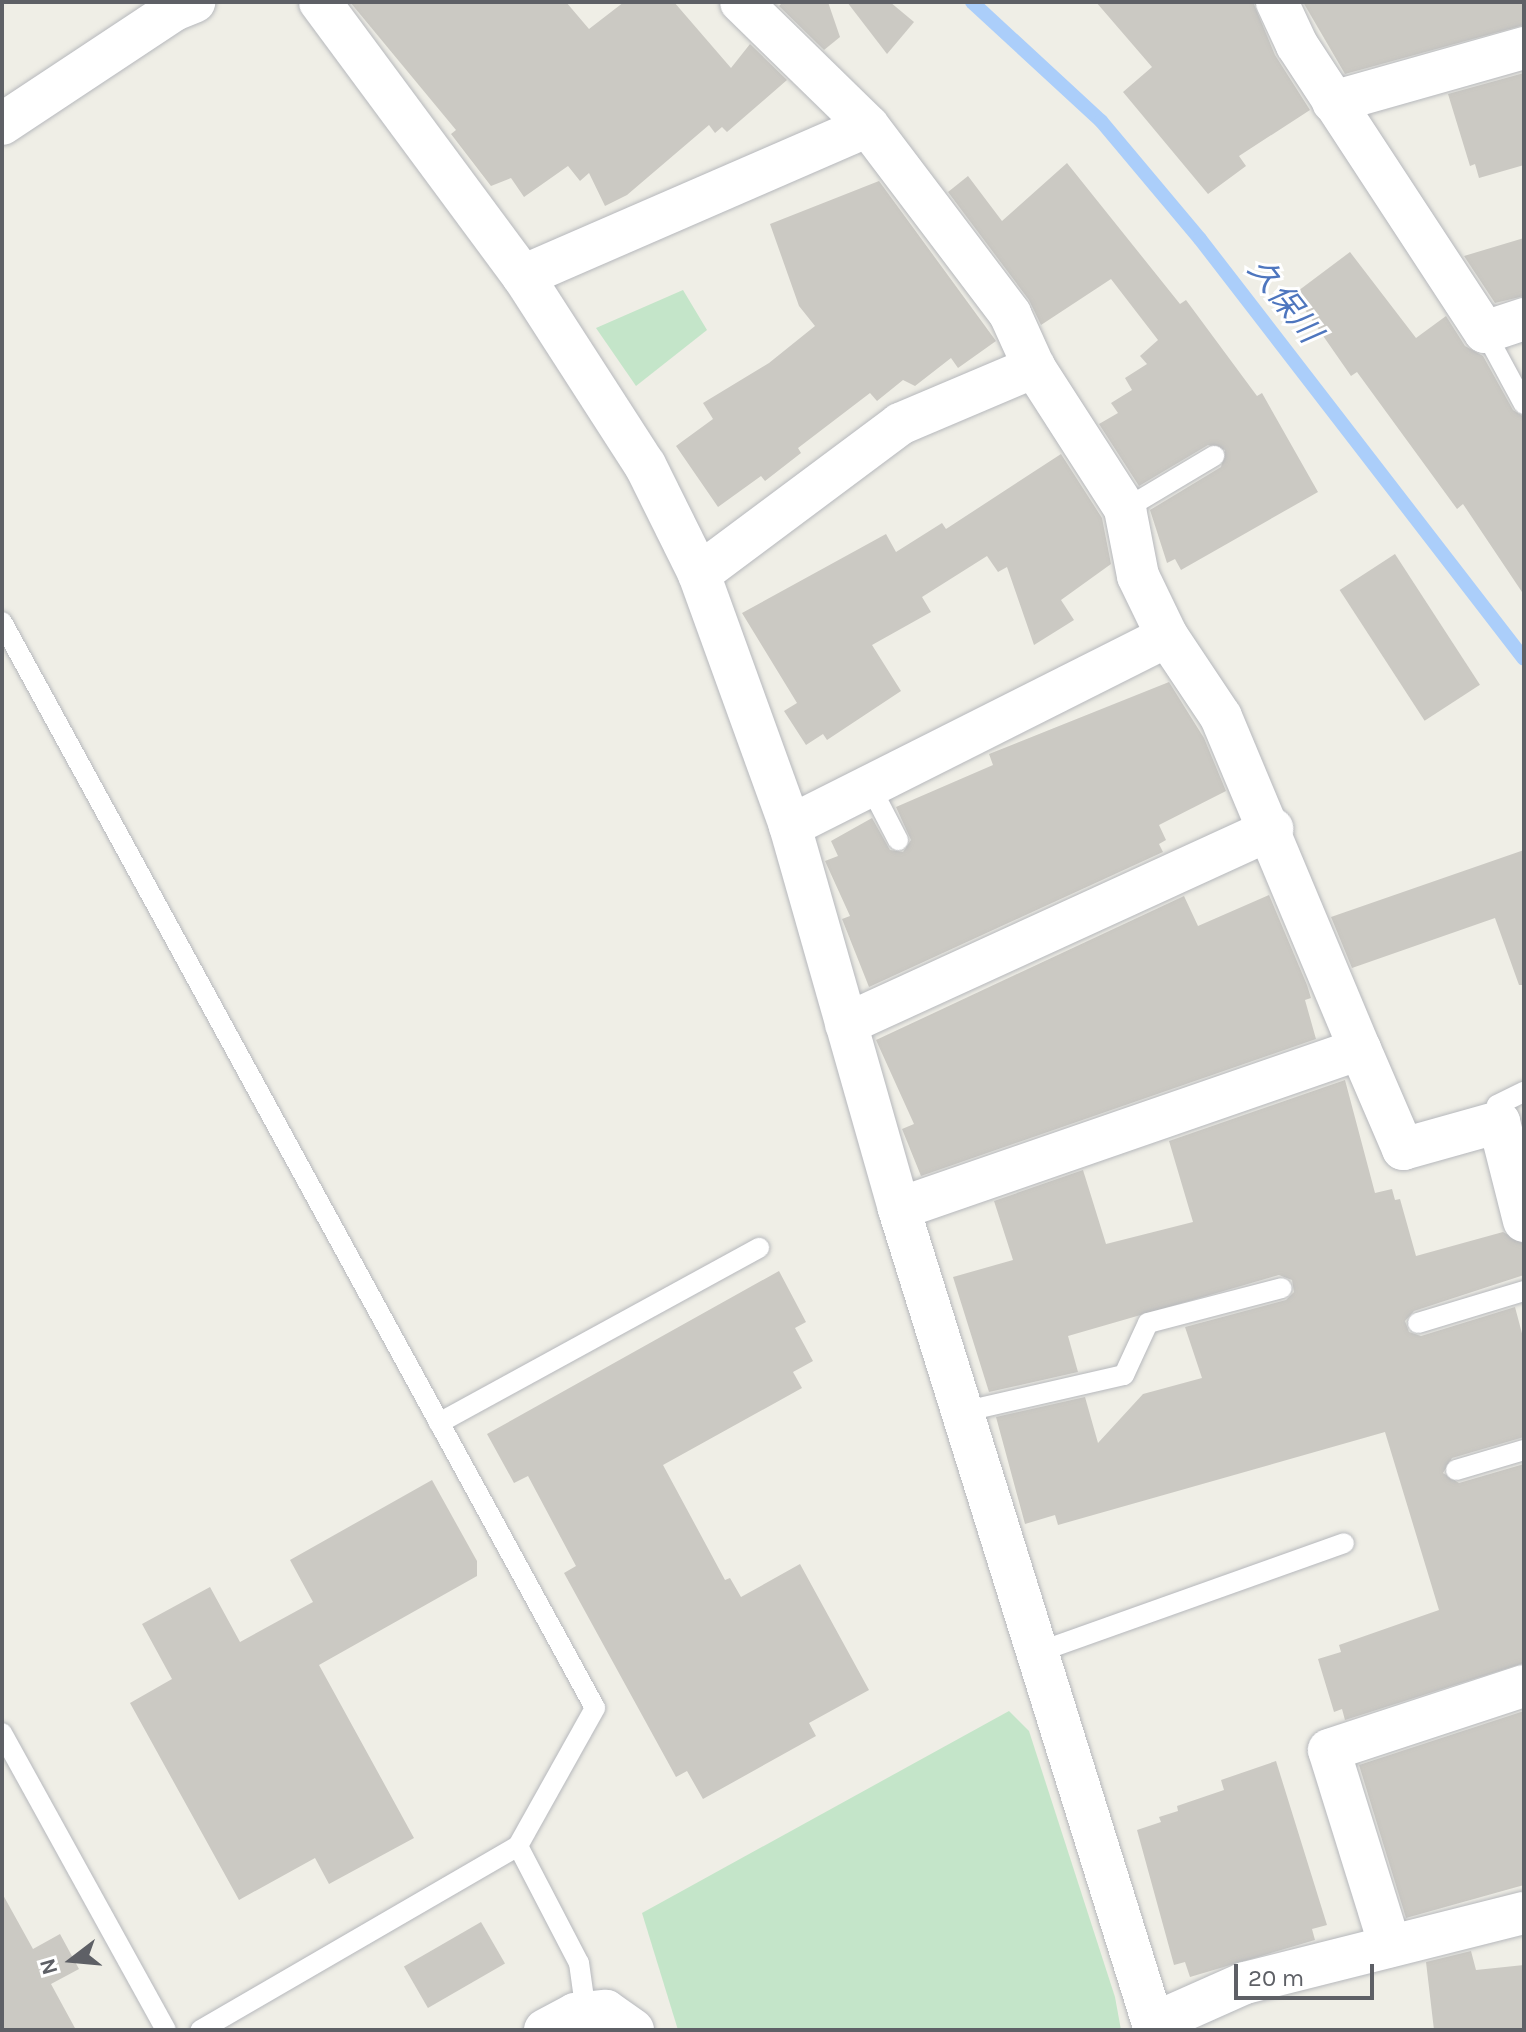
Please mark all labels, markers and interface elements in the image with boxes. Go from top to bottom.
water label: 久保川 [1239,251,1329,351]
north arrow [32,1920,112,2000]
scale bar [1238,1948,1378,1998]
text: N [34,1955,64,1978]
text: 20 m [1248,1964,1304,1992]

